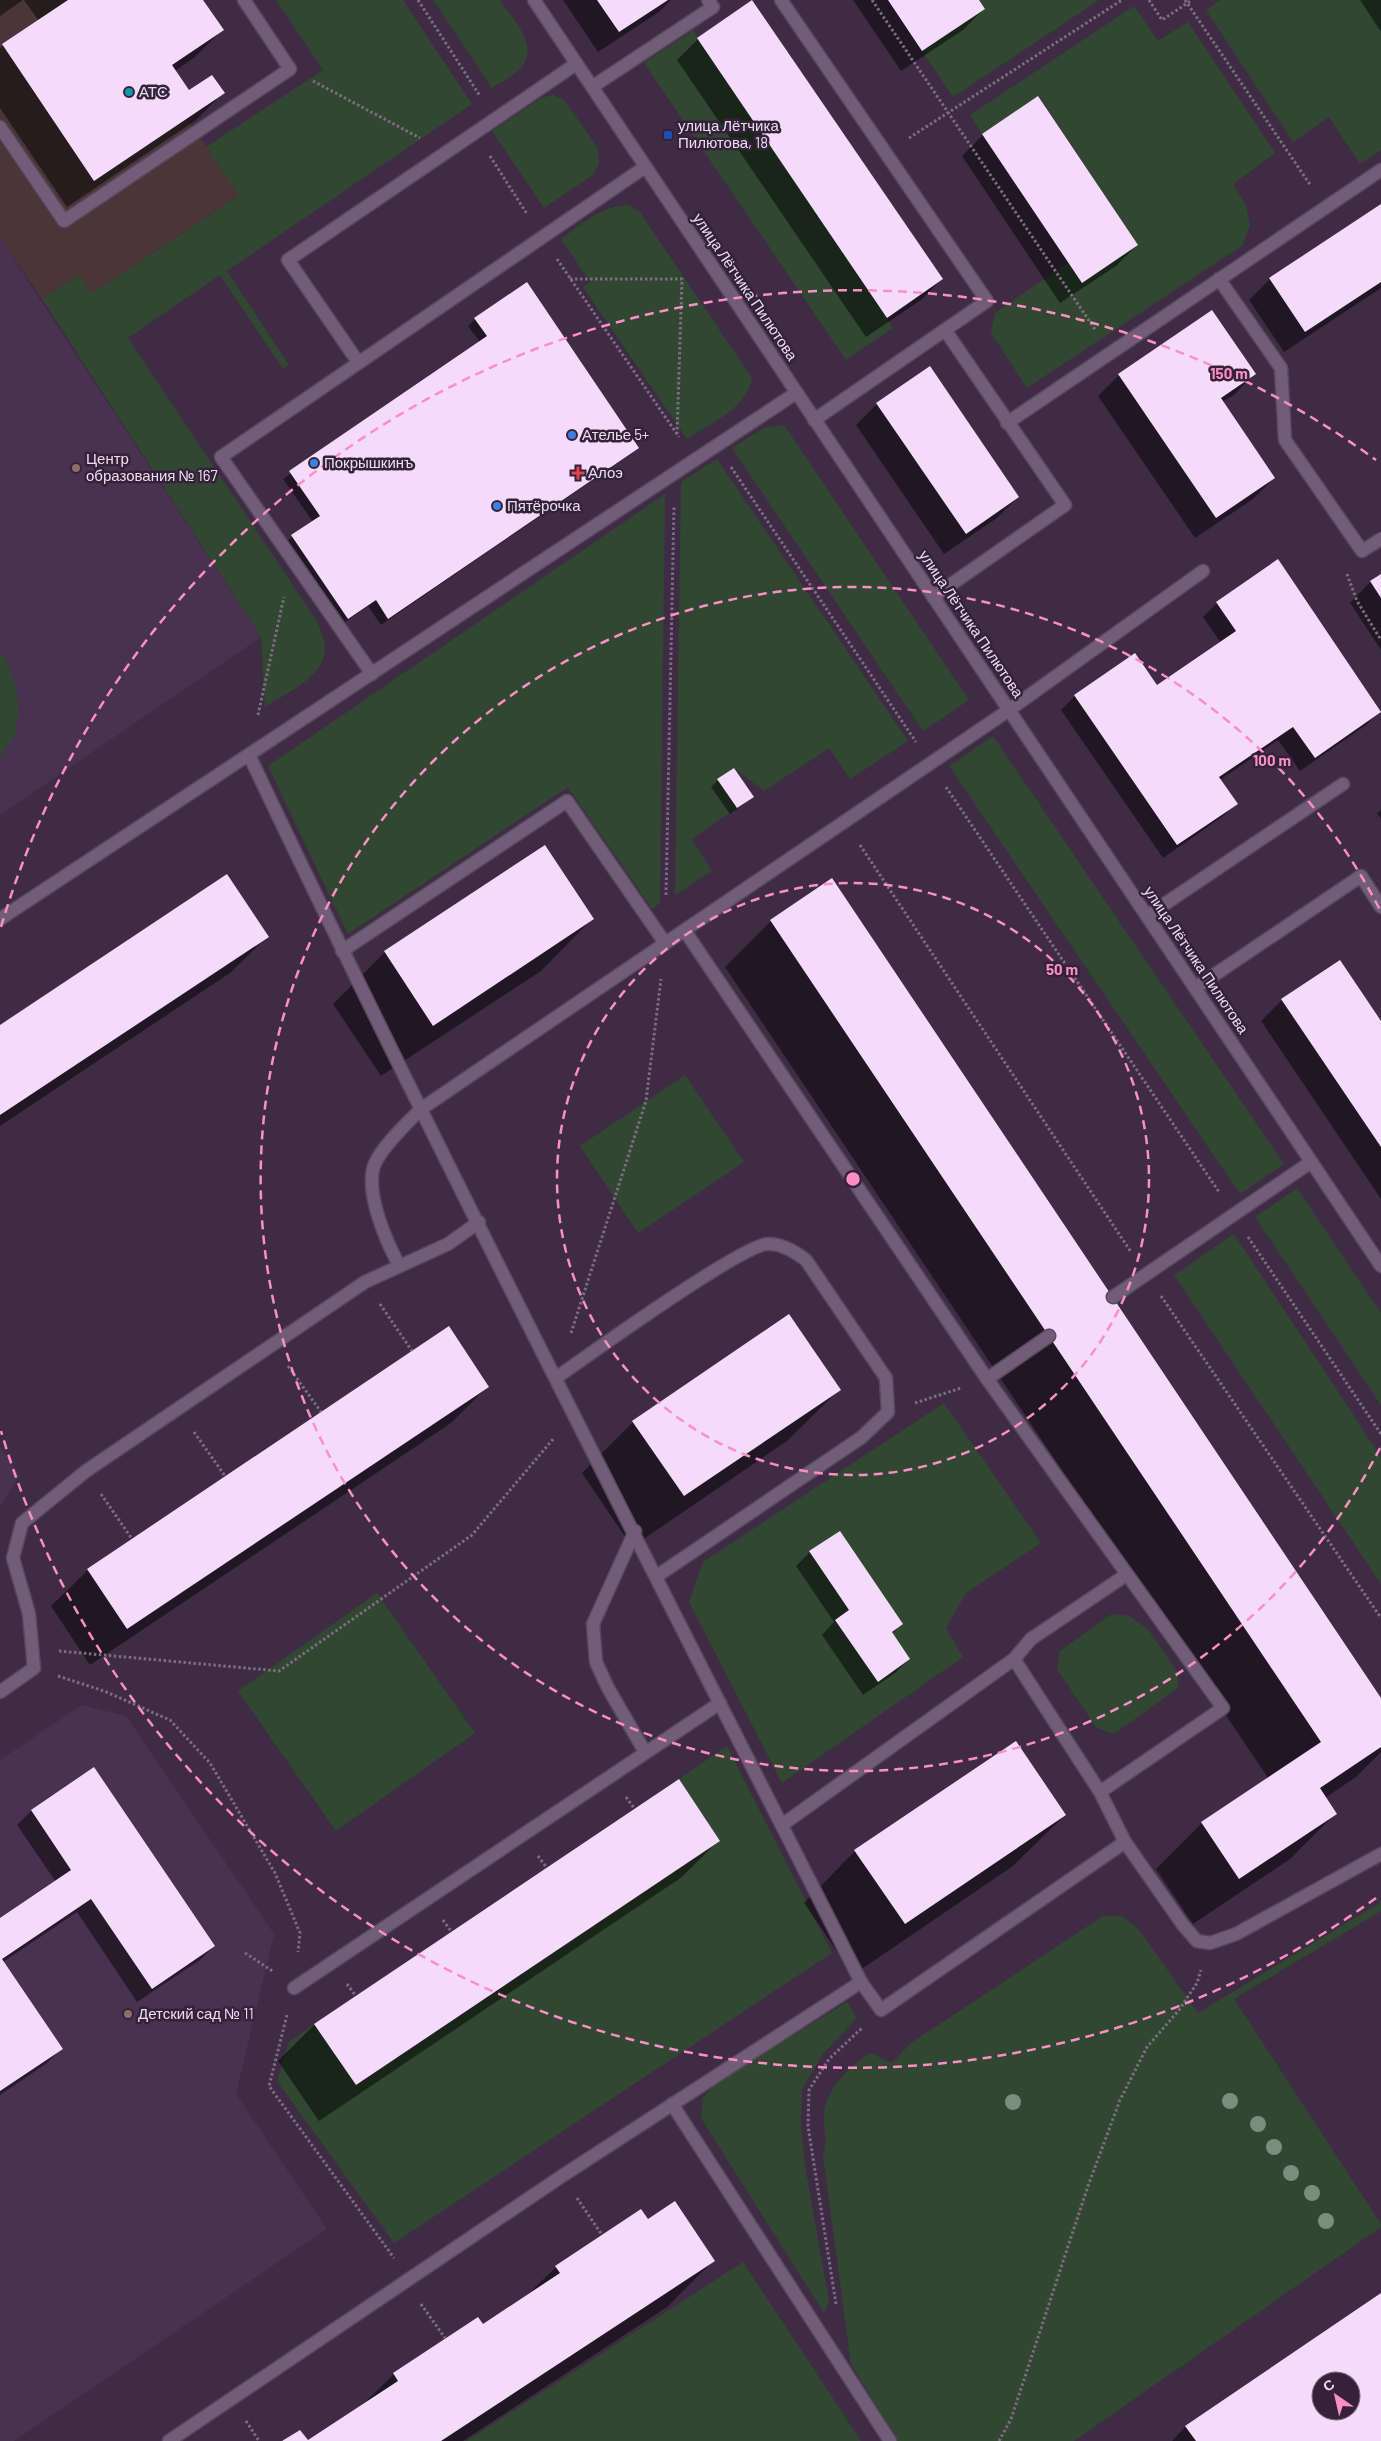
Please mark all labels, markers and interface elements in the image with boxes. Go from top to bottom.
place label: АТС [139,82,168,100]
marker: АТС [123,86,135,98]
place label: улица Лётчика Пилютова, 18 [678,116,779,151]
marker: улица Лётчика Пилютова, 18 [662,129,674,141]
street label: улица Лётчика Пилютова [690,209,802,364]
text: 150 m [1210,364,1248,382]
place label: Ателье 5+ [582,425,649,443]
marker: Ателье 5+ [566,429,578,441]
place label: Центр образования № 167 [86,449,218,484]
place label: Покрышкинъ [324,453,413,471]
marker: Покрышкинъ [308,457,320,469]
marker: Центр образования № 167 [70,462,82,474]
place label: Алоэ [588,463,623,481]
marker: Алоэ [572,467,584,479]
place label: Пятёрочка [507,496,581,514]
marker: Пятёрочка [491,500,503,512]
street label: улица Лётчика Пилютова [916,546,1028,701]
text: 100 m [1253,751,1291,769]
street label: улица Лётчика Пилютова [1141,882,1253,1037]
text: 50 m [1046,960,1078,978]
centre of rings [844,1170,862,1188]
place label: Детский сад № 11 [138,2004,254,2022]
marker: Детский сад № 11 [122,2008,134,2020]
north arrow [1311,2371,1361,2421]
text: С [1320,2375,1337,2395]

